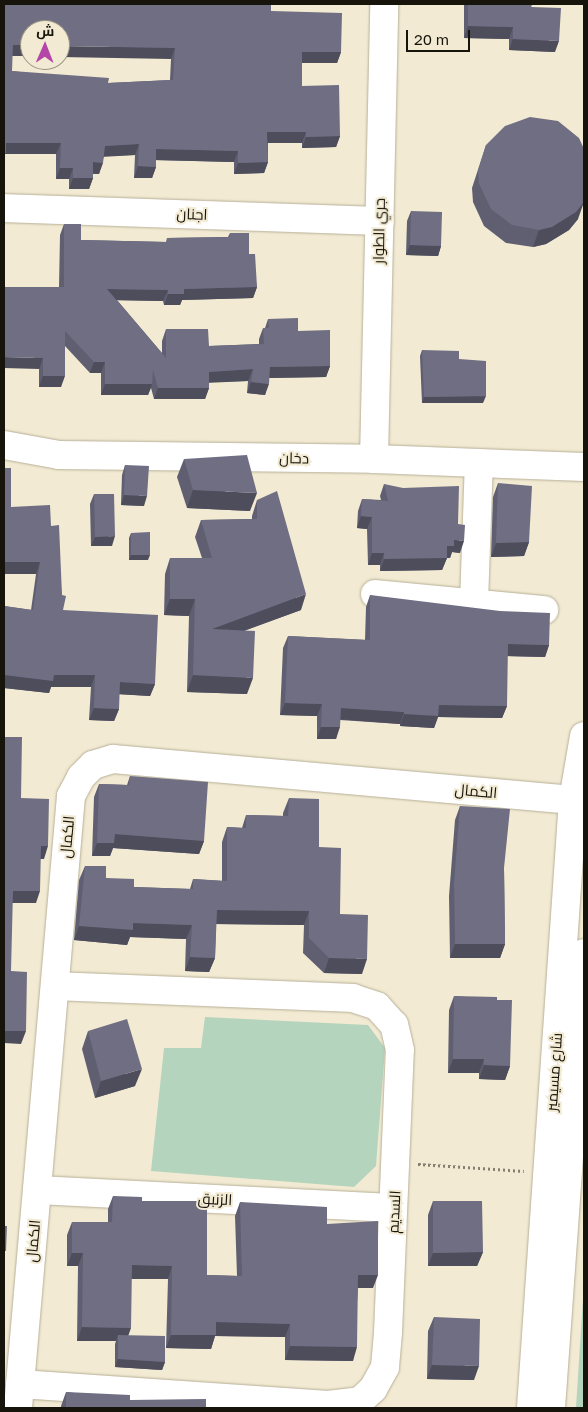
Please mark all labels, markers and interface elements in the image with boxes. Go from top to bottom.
north arrow [20,20,70,70]
scale bar [408,20,472,52]
text: ش [36,22,54,39]
text: 20 m [414,30,449,48]
street label: جري الطوار [369,198,389,264]
street label: اجنان [176,204,208,224]
street label: دخان [279,449,309,467]
street label: الكمال [454,780,498,802]
street label: الكمال [56,815,78,859]
street label: شارع مسيمير [542,1032,566,1112]
street label: الزنبق [197,1189,233,1209]
street label: السديم [384,1190,404,1234]
street label: الكمال [22,1219,44,1263]

